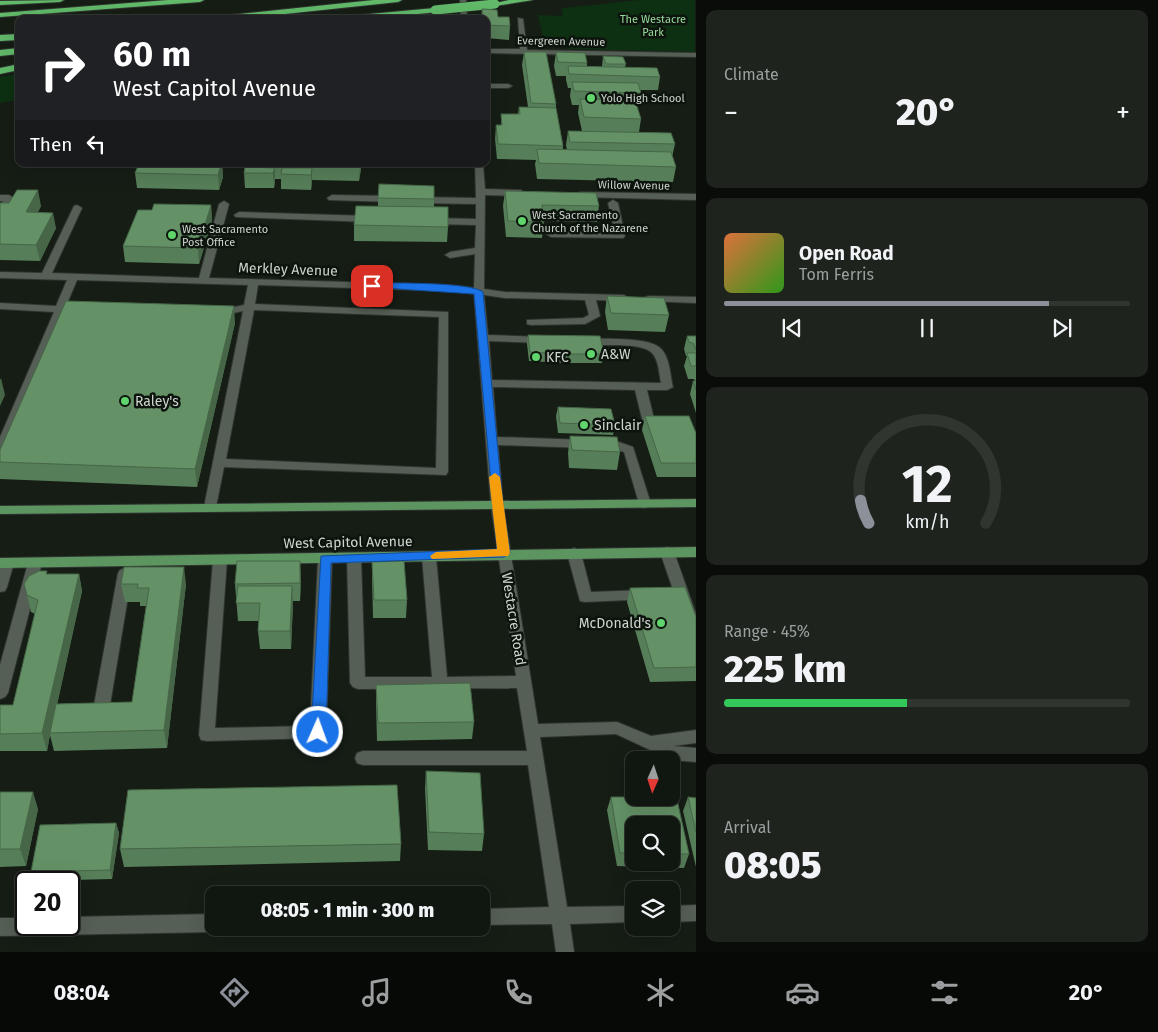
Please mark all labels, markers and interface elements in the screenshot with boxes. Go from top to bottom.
park label: The Westacre Park [620,13,686,39]
text: 60 m [113,33,191,75]
street label: Evergreen Avenue [517,34,605,49]
icon: right [30,35,95,100]
text: Climate [724,65,779,84]
text: West Capitol Avenue [113,75,316,102]
text: 20° [896,89,958,135]
marker: Yolo High School [585,92,597,104]
place label: Yolo High School [601,92,685,105]
text: − [724,96,738,129]
text: + [1116,96,1130,129]
icon: left [82,130,110,158]
text: Then [30,133,72,156]
street label: Willow Avenue [598,178,670,193]
place label: West Sacramento Church of the Nazarene [532,209,648,235]
marker: West Sacramento Church of the Nazarene [516,215,528,227]
place label: West Sacramento Post Office [182,223,268,249]
marker: West Sacramento Post Office [166,229,178,241]
text: Open Road [799,242,894,265]
street label: Merkley Avenue [238,259,338,280]
pin [351,265,393,307]
text: Tom Ferris [799,265,874,284]
icon: arrive [358,272,386,300]
icon: previous [778,314,806,342]
icon: pause [913,314,941,342]
icon: next [1048,314,1076,342]
place label: A&W [601,346,631,363]
marker: A&W [585,348,597,360]
place label: KFC [546,349,569,366]
marker: KFC [530,351,542,363]
place label: Raley's [135,393,179,410]
marker: Raley's [119,395,131,407]
place label: Sinclair [594,417,642,434]
marker: Sinclair [578,419,590,431]
text: 12 [901,453,953,516]
text: km/h [905,511,949,533]
street label: West Capitol Avenue [283,533,413,552]
street label: Westacre Road [498,572,529,667]
place label: McDonald's [579,615,651,632]
marker: McDonald's [655,617,667,629]
text: Range · 45% [724,622,810,641]
text: 225 km [724,646,847,692]
position arrow [291,705,343,757]
north arrow [625,751,680,806]
map controls [625,751,680,936]
button: search [625,816,680,871]
text: Arrival [724,818,771,837]
text: 08:05 [724,842,821,888]
speed limit sign: 20 [15,871,80,936]
button: layers [625,881,680,936]
text: 08:05 · 1 min · 300 m [261,899,434,922]
icon: directions [217,975,252,1010]
icon: music [359,975,394,1010]
icon: phone [501,975,536,1010]
icon: climate [643,975,678,1010]
icon: car [785,975,820,1010]
icon: filters [927,975,962,1010]
text: 08:04 [54,979,110,1006]
text: 20° [1069,979,1104,1006]

